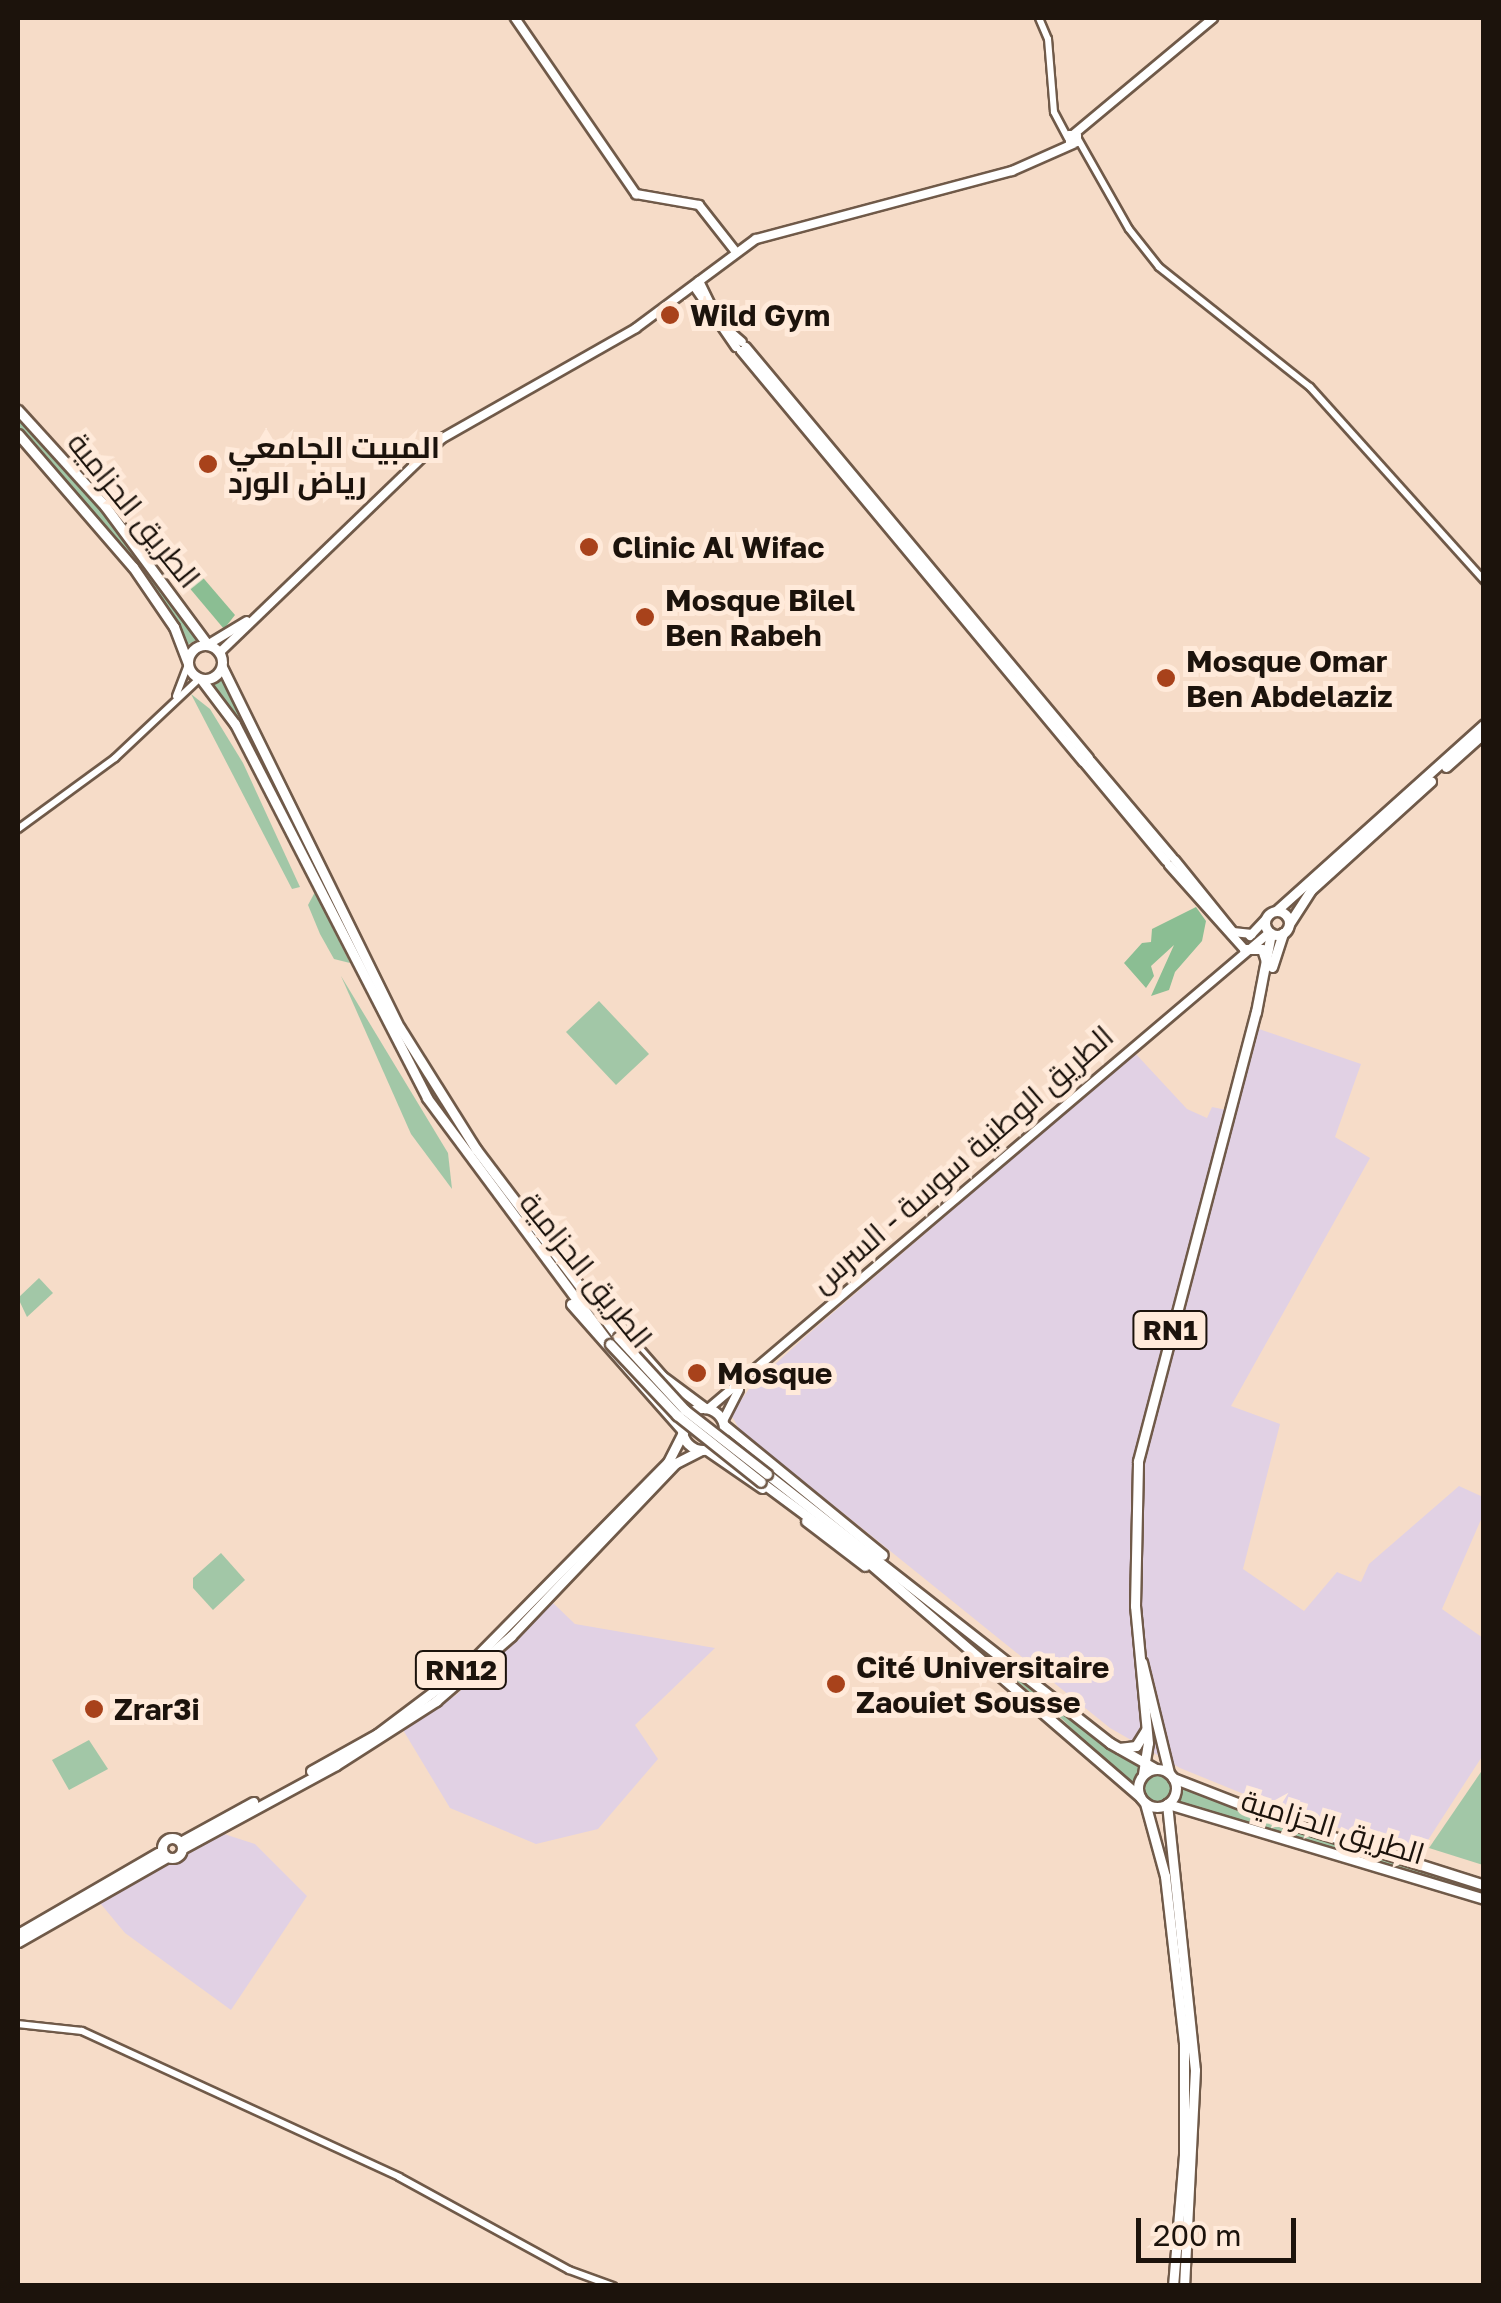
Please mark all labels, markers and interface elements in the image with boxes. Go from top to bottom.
place label: Wild Gym [690,297,830,333]
marker: Wild Gym [659,304,681,326]
street label: الطريق الحزامية [60,425,208,595]
place label: المبيت الجامعي رياض الورد [228,429,440,500]
marker: المبيت الجامعي رياض الورد [197,453,219,475]
place label: Clinic Al Wifac [612,529,824,565]
marker: Clinic Al Wifac [576,534,602,560]
place label: Mosque Bilel Ben Rabeh [665,582,855,652]
marker: Mosque Bilel Ben Rabeh [634,606,656,628]
place label: Mosque Omar Ben Abdelaziz [1186,643,1393,714]
marker: Mosque Omar Ben Abdelaziz [1155,667,1177,689]
street label: الطريق الوطنية سوسة - السرس [804,1018,1120,1300]
street label: الطريق الحزامية [512,1185,660,1355]
road number: RN1 [1130,1307,1210,1353]
place label: Mosque [717,1355,832,1391]
marker: Mosque [686,1362,708,1384]
road number: RN12 [414,1647,508,1693]
place label: Cité Universitaire Zaouiet Sousse [856,1649,1109,1720]
marker: Cité Universitaire Zaouiet Sousse [825,1673,847,1695]
place label: Zrar3i [114,1691,200,1727]
marker: Zrar3i [83,1698,105,1720]
street label: الطريق الحزامية [1237,1782,1429,1872]
scale bar [1141,2198,1301,2260]
text: 200 m [1153,2217,1242,2253]

